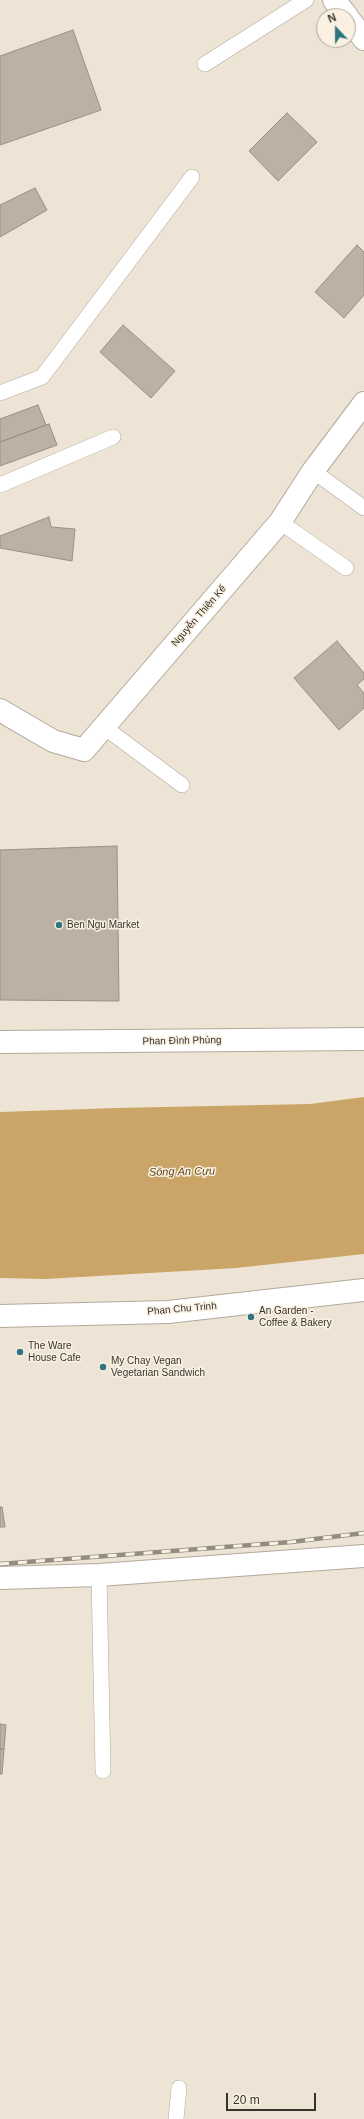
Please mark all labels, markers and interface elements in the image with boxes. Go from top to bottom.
north arrow [316,8,356,48]
text: N [326,11,338,25]
street label: Nguyễn Thiện Kế [169,583,229,649]
place label: Ben Ngu Market [67,919,139,931]
marker: Ben Ngu Market [54,920,64,930]
street label: Phan Đình Phùng [142,1034,222,1048]
water label: Sông An Cựu [149,1165,215,1179]
street label: Phan Chu Trinh [147,1300,217,1318]
place label: An Garden - Coffee & Bakery [259,1305,332,1328]
marker: An Garden - Coffee & Bakery [246,1312,256,1322]
place label: The Ware House Cafe [28,1340,81,1364]
marker: The Ware House Cafe [15,1347,25,1357]
place label: My Chay Vegan Vegetarian Sandwich [111,1355,205,1378]
marker: My Chay Vegan Vegetarian Sandwich [98,1362,108,1372]
scale bar [228,2085,318,2111]
text: 20 m [233,2093,260,2107]

